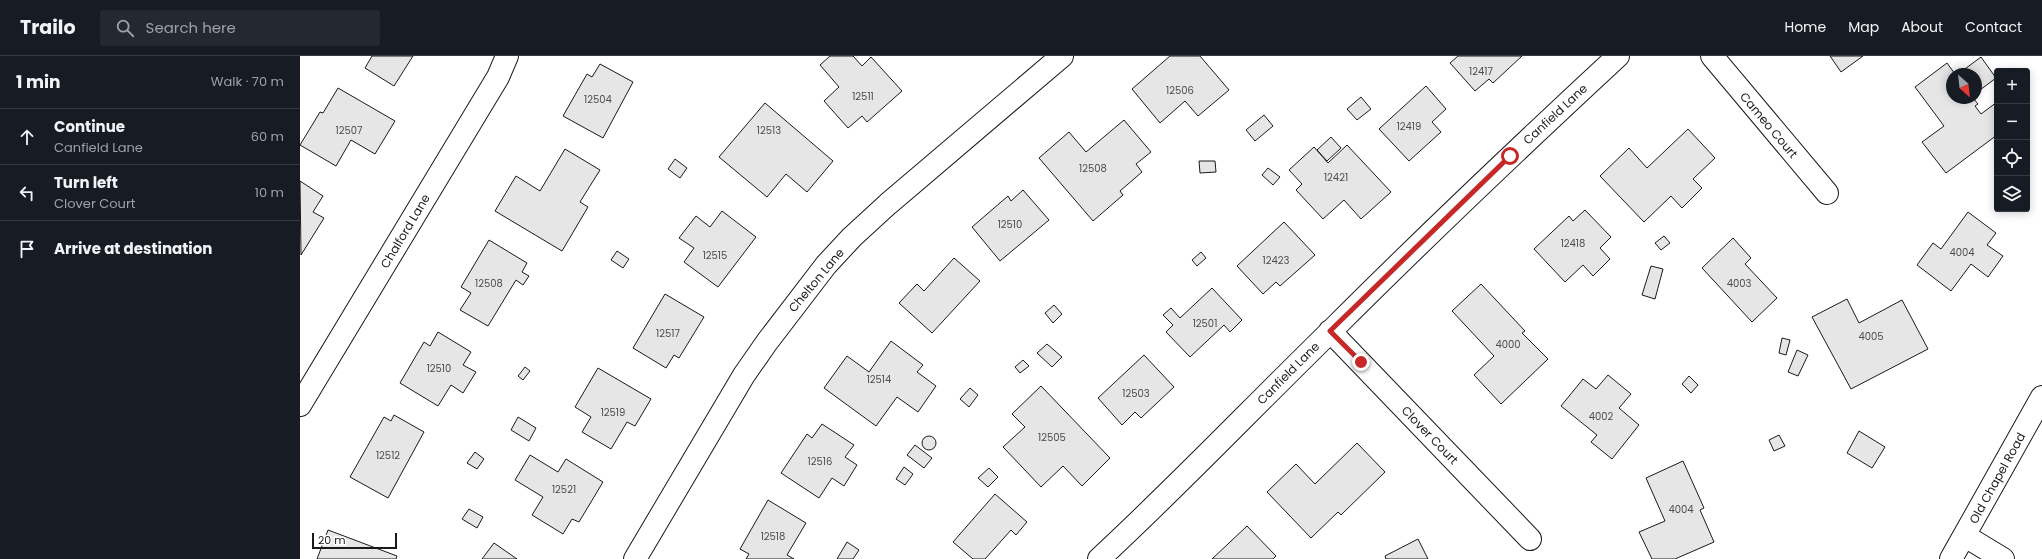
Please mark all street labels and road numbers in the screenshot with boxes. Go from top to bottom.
street label: Canfield Lane [1519,80,1591,148]
street label: Cameo Court [1736,88,1802,162]
street label: Chalford Lane [376,191,434,271]
street label: Chelton Lane [784,244,848,316]
street label: Canfield Lane [1253,338,1323,408]
street label: Clover Court [1398,402,1462,468]
street label: Old Chapel Road [1965,429,2029,527]

